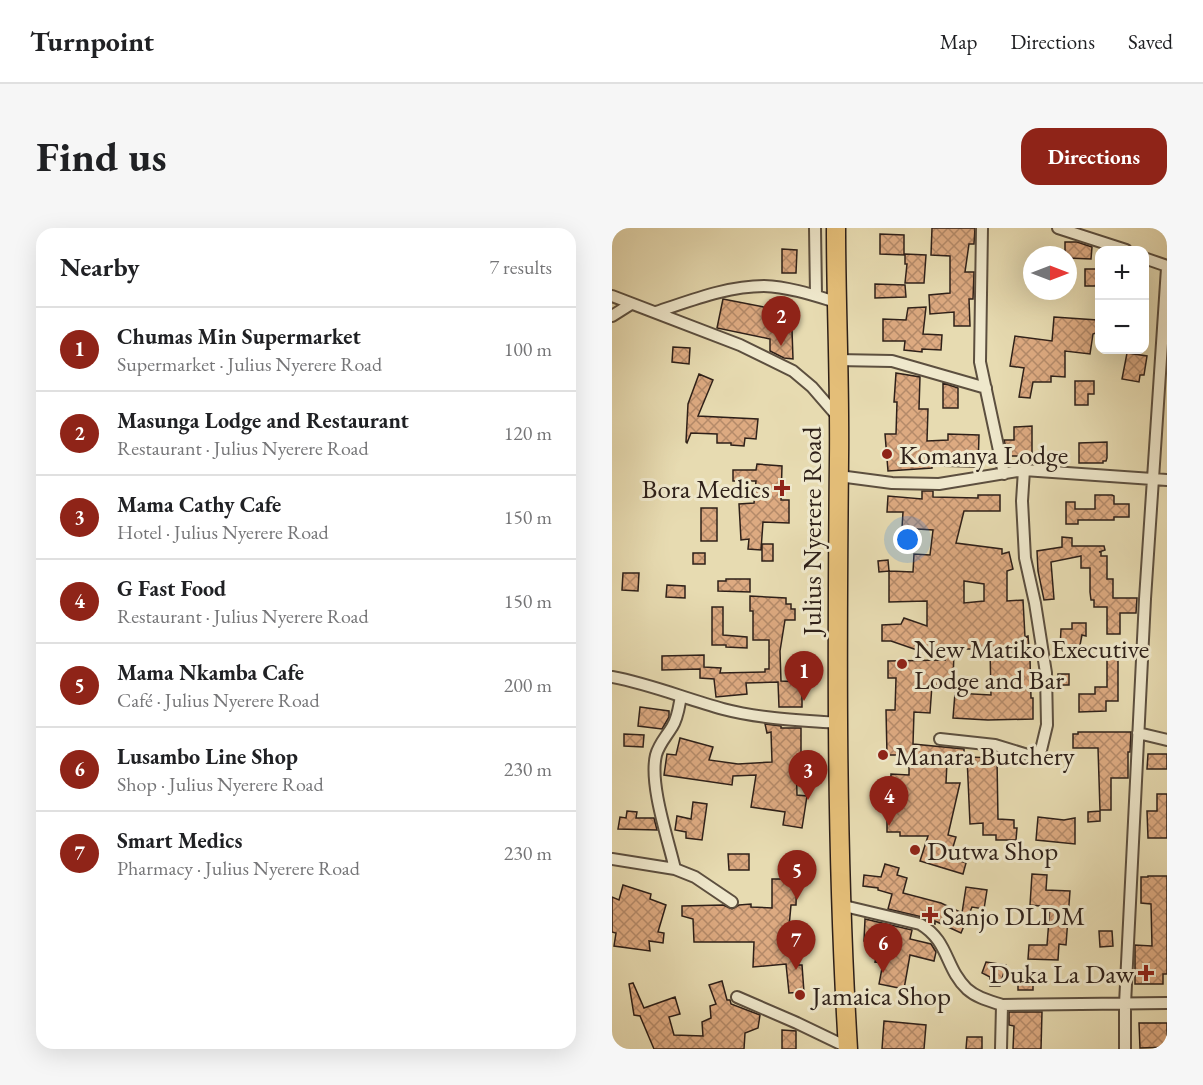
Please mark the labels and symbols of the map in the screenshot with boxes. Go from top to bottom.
north arrow [1023,246,1077,300]
pin: 2 [762,296,800,346]
street label: Julius Nyerere Road [794,426,829,637]
place label: Komanya Lodge [899,437,1068,472]
marker: Komanya Lodge [880,447,894,461]
place label: Bora Medics [642,471,770,506]
marker: Bora Medics [775,481,789,495]
your location [893,525,922,554]
place label: New Matiko Executive Lodge and Bar [914,631,1149,697]
pin: 1 [784,652,824,701]
marker: New Matiko Executive Lodge and Bar [895,657,909,671]
place label: Manara Butchery [895,738,1075,773]
marker: Manara Butchery [876,748,890,762]
pin: 3 [788,750,828,800]
pin: 4 [870,776,908,826]
place label: Dutwa Shop [927,833,1058,868]
marker: Dutwa Shop [908,843,922,857]
pin: 5 [778,850,816,900]
place label: Sanjo DLDM [942,898,1085,933]
marker: Sanjo DLDM [923,908,937,922]
pin: 7 [776,920,816,970]
pin: 6 [864,924,902,973]
place label: Duka La Daw [990,956,1135,991]
marker: Duka La Daw [1139,966,1153,980]
place label: Jamaica Shop [810,978,951,1013]
marker: Jamaica Shop [793,988,807,1002]

